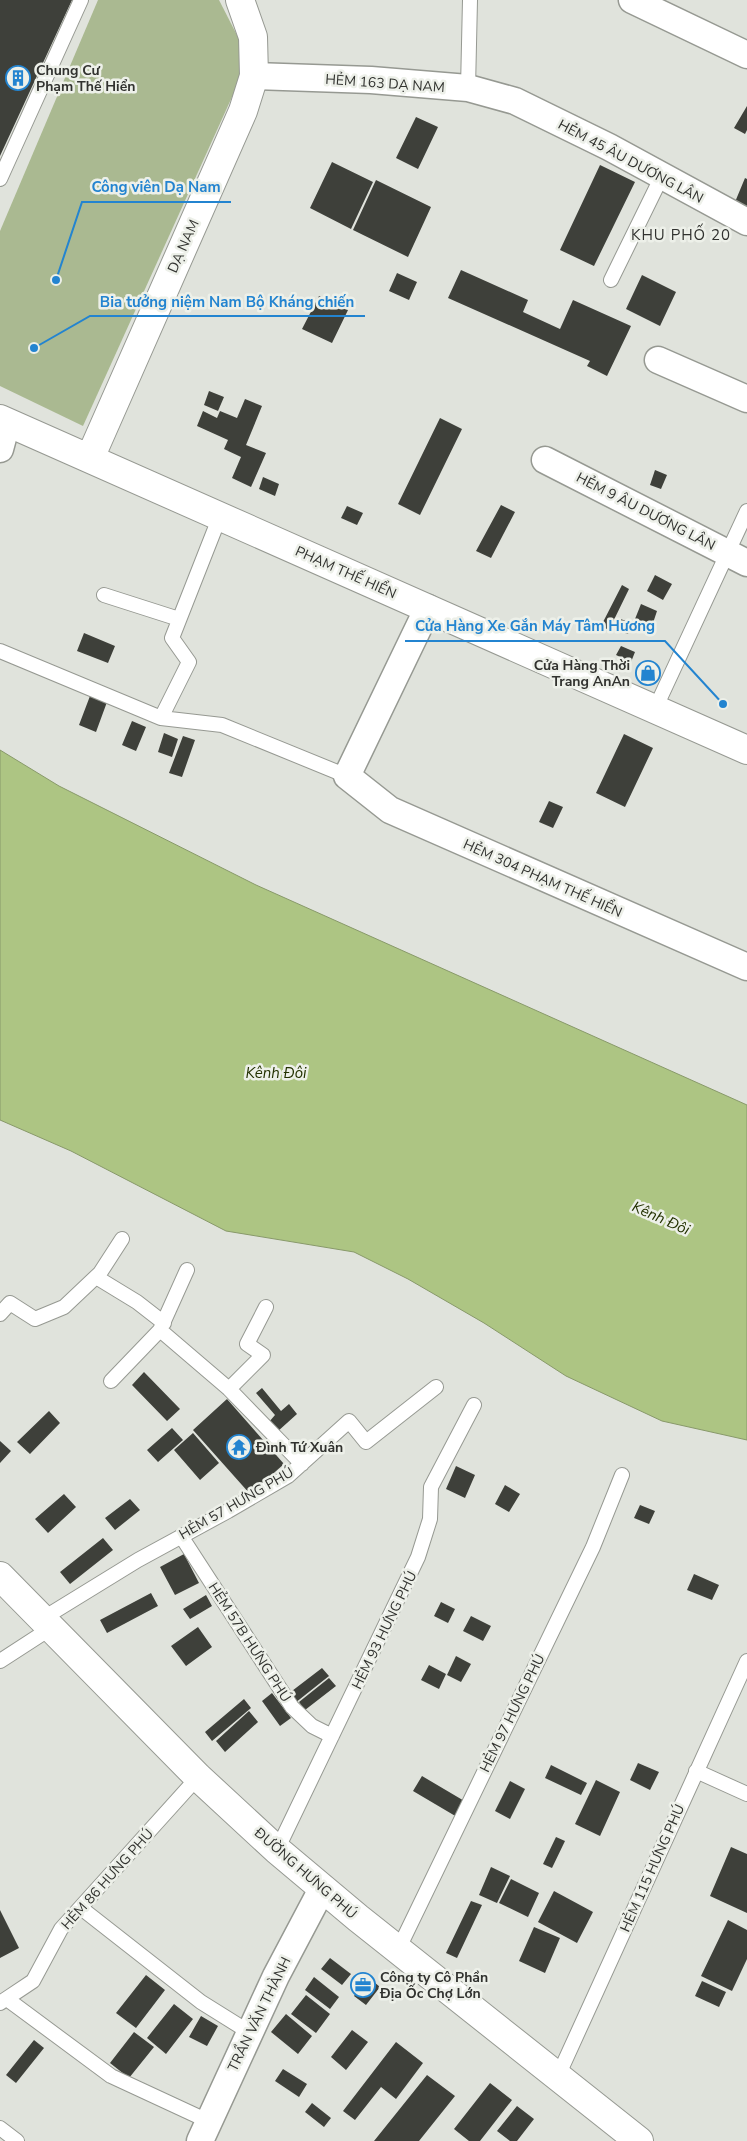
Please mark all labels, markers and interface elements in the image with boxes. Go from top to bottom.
place label: Chung Cư Phạm Thế Hiển [36,61,135,96]
building icon: Chung Cư Phạm Thế Hiển [5,65,31,91]
street label: HẺM 163 DẠ NAM [325,70,445,97]
street label: HẺM 45 ÂU DƯƠNG LÂN [555,115,707,208]
callout: Công viên Dạ Nam [82,172,231,202]
text: Công viên Dạ Nam [91,177,221,197]
street label: DẠ NAM [163,217,204,276]
district label: KHU PHỐ 20 [631,223,731,245]
callout: Bia tưởng niệm Nam Bộ Kháng chiến [90,286,365,316]
text: Bia tưởng niệm Nam Bộ Kháng chiến [100,292,354,312]
street label: HẺM 9 ÂU DƯƠNG LÂN [573,468,719,555]
street label: PHẠM THẾ HIỂN [292,541,400,603]
callout: Cửa Hàng Xe Gắn Máy Tâm Hương [405,611,665,641]
text: Cửa Hàng Xe Gắn Máy Tâm Hương [415,616,655,636]
place label: Cửa Hàng Thời Trang AnAn [534,656,630,691]
shop icon: Cửa Hàng Thời Trang AnAn [635,660,661,686]
street label: HẺM 304 PHẠM THẾ HIỂN [460,834,626,922]
water label: Kênh Đôi [245,1063,307,1083]
water label: Kênh Đôi [629,1196,693,1240]
temple icon: Đình Tứ Xuân [226,1434,252,1460]
place label: Đình Tứ Xuân [255,1438,343,1457]
street label: HẺM 57 HƯNG PHÚ [175,1463,297,1544]
street label: HẺM 93 HƯNG PHÚ [348,1568,421,1693]
street label: HẺM 57B HƯNG PHÚ [204,1579,295,1706]
street label: HẺM 97 HƯNG PHÚ [476,1651,549,1776]
street label: HẺM 115 HƯNG PHÚ [616,1801,689,1935]
street label: ĐƯỜNG HƯNG PHÚ [250,1823,361,1923]
street label: HẺM 86 HƯNG PHÚ [57,1825,158,1934]
street label: TRẦN VĂN THÀNH [223,1953,295,2075]
place label: Công ty Cô Phần Địa Ốc Chợ Lớn [379,1968,488,2003]
office icon: Công ty Cô Phần Địa Ốc Chợ Lớn [350,1972,376,1998]

